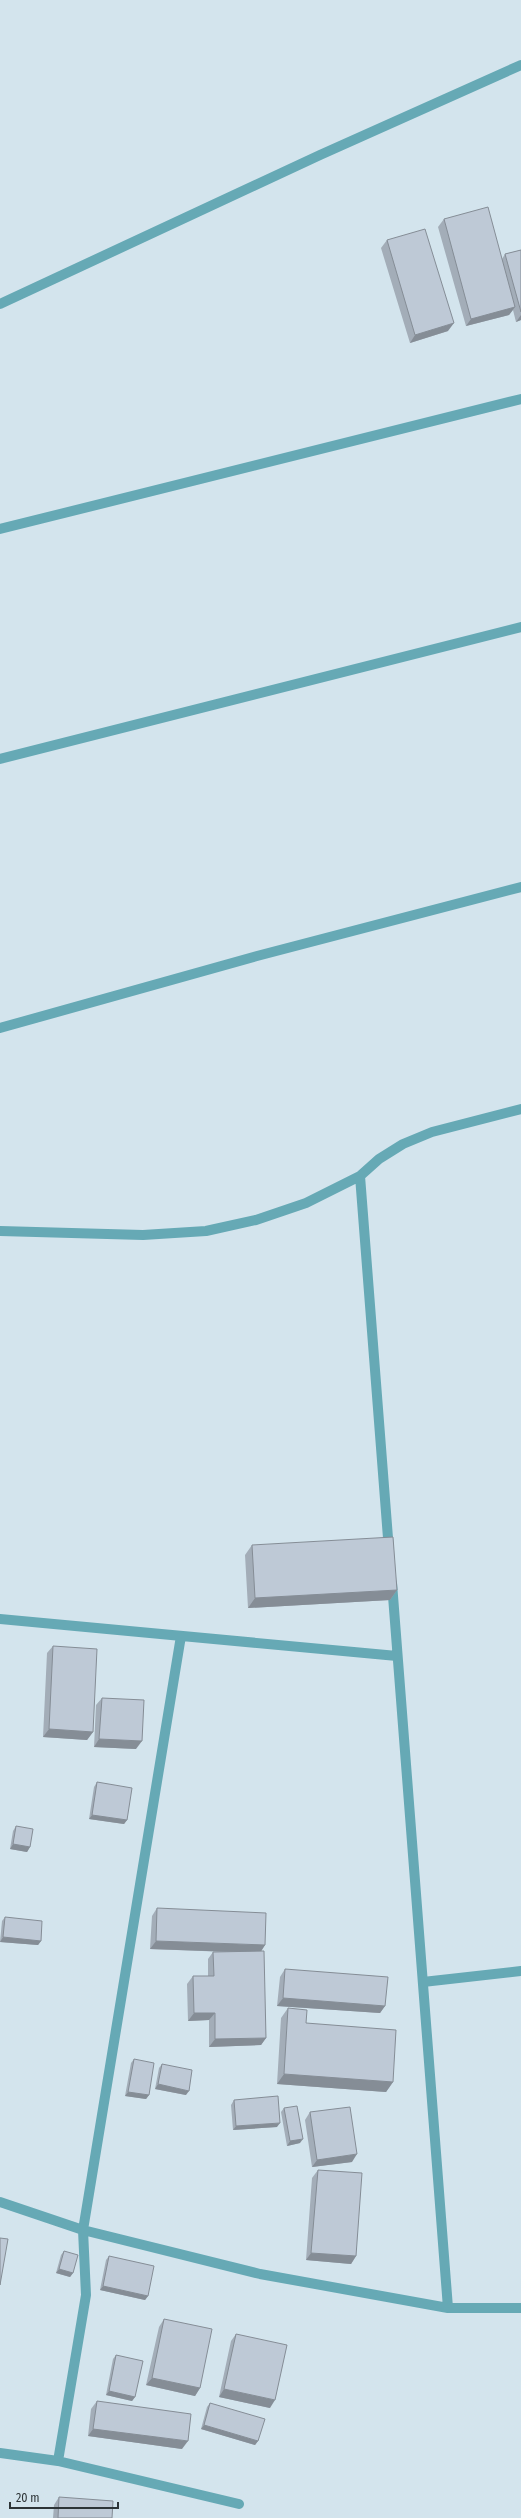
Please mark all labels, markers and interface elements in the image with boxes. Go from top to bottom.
scale bar [10,2484,118,2510]
text: 20 m [16,2491,40,2505]

